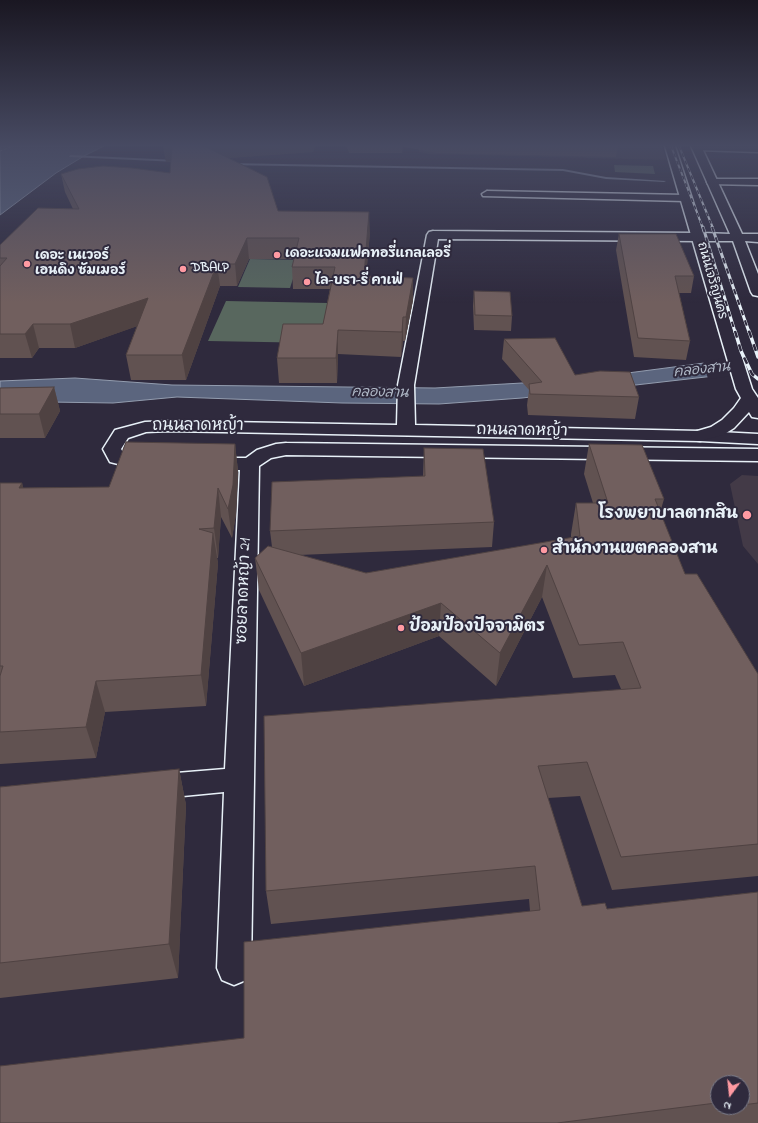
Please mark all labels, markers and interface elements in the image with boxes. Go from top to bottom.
street label: ถนนเจริญนคร [693,241,729,321]
place label: เดอะแจมแฟคทอรี่แกลเลอรี่ [285,247,451,263]
place label: เดอะ เนเวอร์ เอนดิง ซัมเมอร์ [35,249,126,280]
marker: เดอะแจมแฟคทอรี่แกลเลอรี่ [272,250,282,260]
marker: เดอะ เนเวอร์ เอนดิง ซัมเมอร์ [22,259,32,269]
place label: DBALP [191,261,229,277]
marker: DBALP [178,264,188,274]
place label: ไล-บรา-รี่ คาเฟ่ [315,274,403,290]
marker: ไล-บรา-รี่ คาเฟ่ [302,277,312,287]
water label: คลองสาน [673,360,731,382]
water label: คลองสาน [351,385,409,403]
street label: ถนนลาดหญ้า [152,417,244,437]
street label: ถนนลาดหญ้า [476,422,568,442]
place label: โรงพยาบาลตากสิน [598,505,738,525]
marker: โรงพยาบาลตากสิน [741,509,753,521]
street label: ซอยลาดหญ้า 21 [234,537,256,645]
place label: สำนักงานเขตคลองสาน [552,540,718,560]
marker: สำนักงานเขตคลองสาน [539,545,549,555]
place label: ป้อมป้องปัจจามิตร [409,618,545,638]
marker: ป้อมป้องปัจจามิตร [396,623,406,633]
north arrow [710,1075,750,1115]
text: N [721,1097,733,1114]

